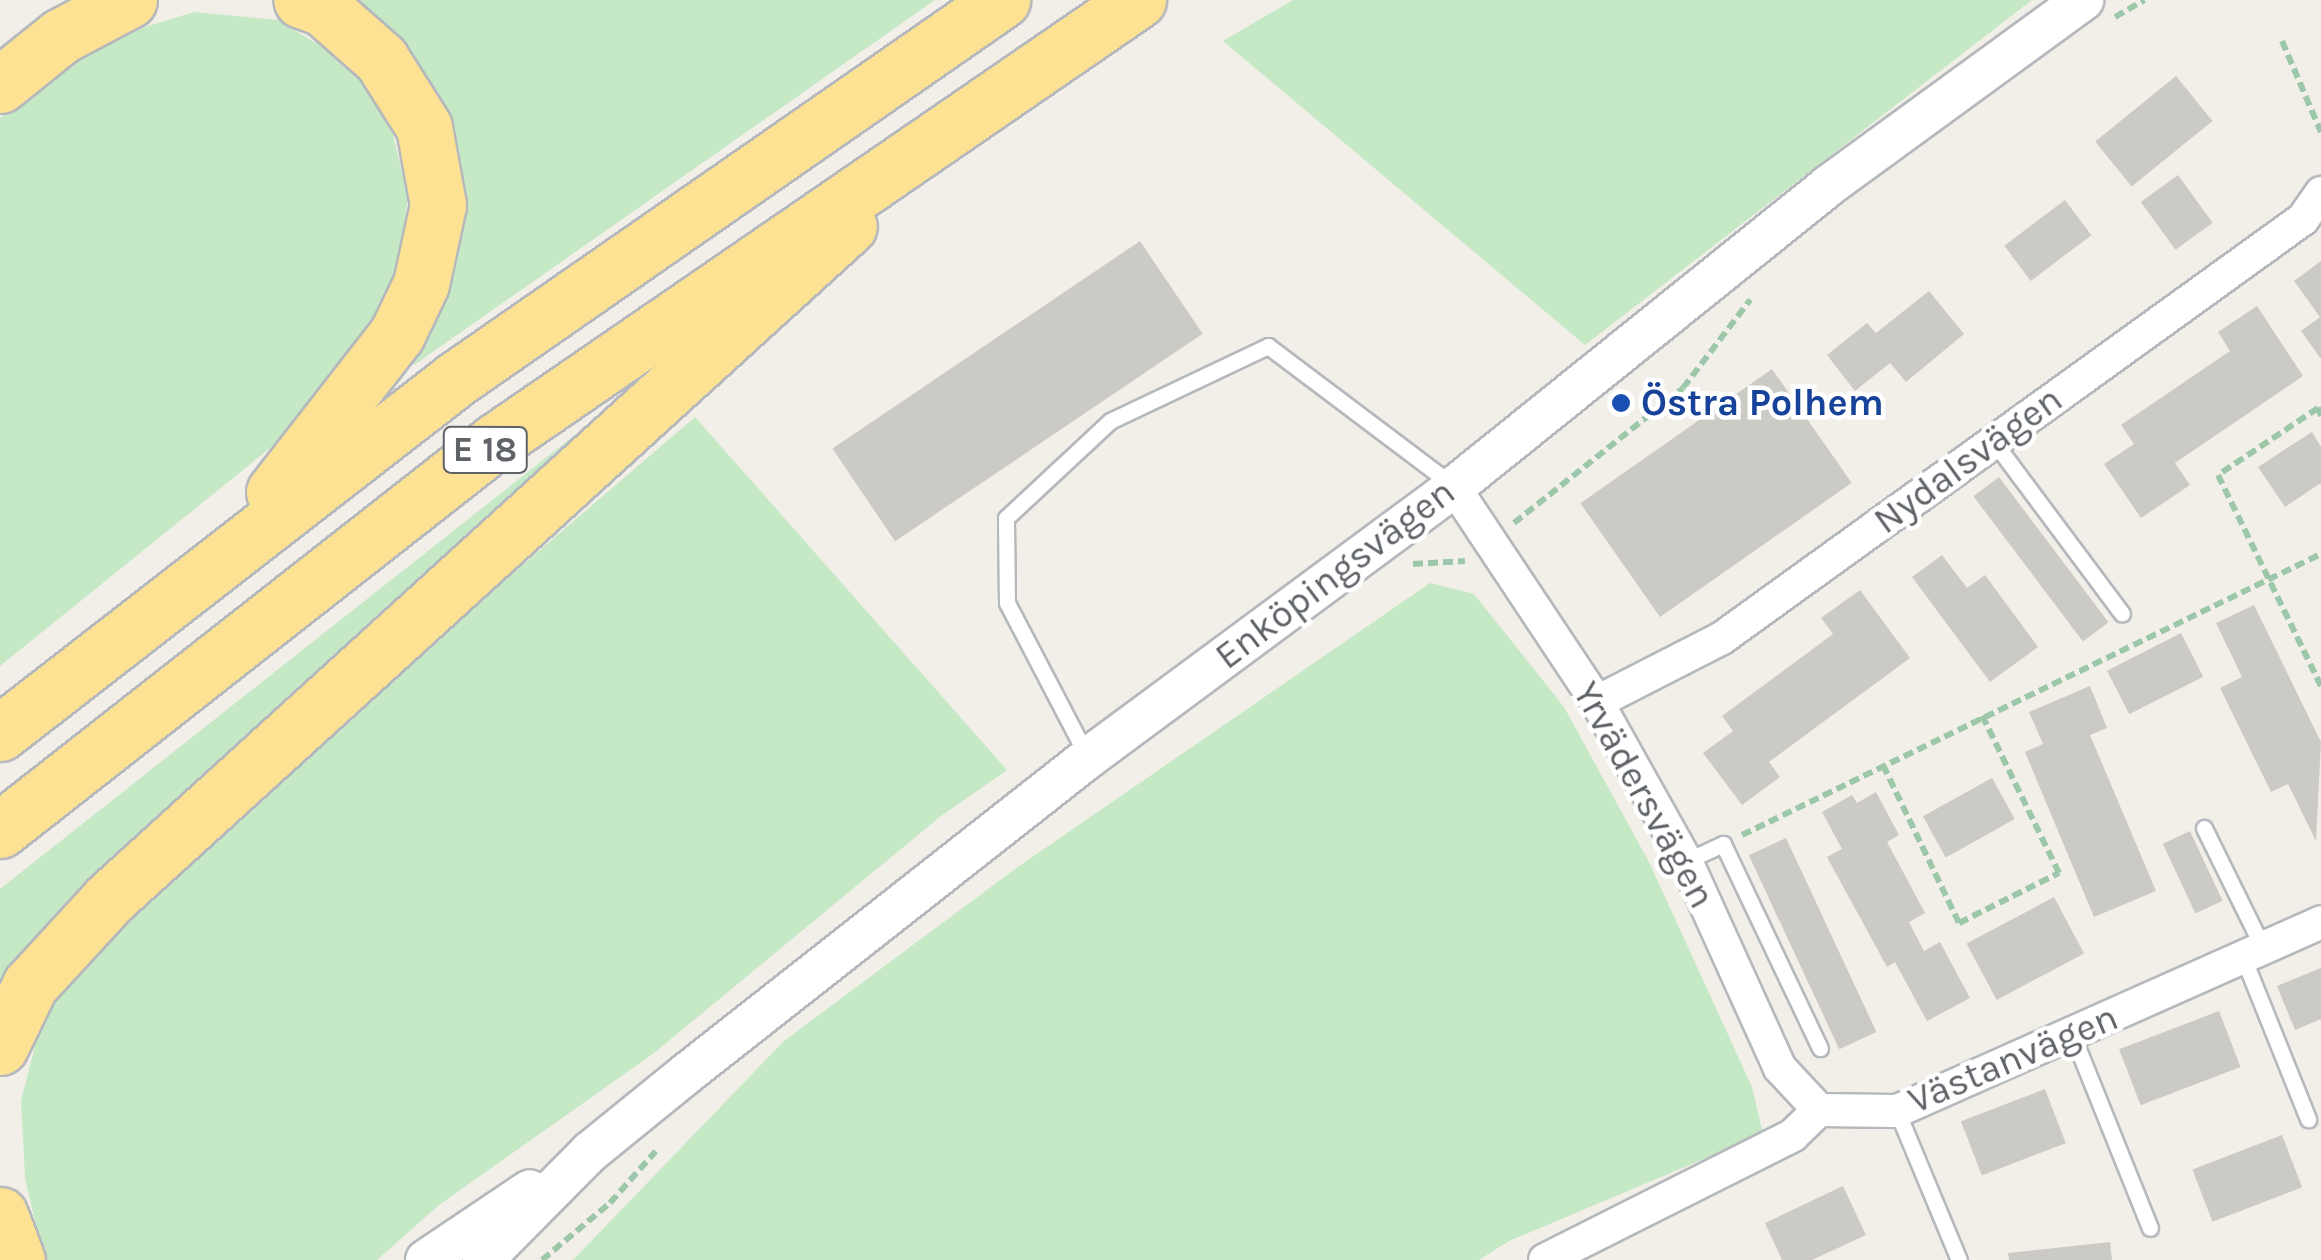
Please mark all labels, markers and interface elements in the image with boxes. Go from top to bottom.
street label: Nydalsvägen [1865,376,2071,544]
place label: Östra Polhem [1641,380,1884,426]
marker: Östra Polhem [1610,392,1632,414]
road number: E 18 [442,420,528,480]
street label: Enköpingsvägen [1206,469,1464,679]
street label: Yrvädersvägen [1563,674,1725,916]
street label: Västanvägen [1901,994,2125,1124]

